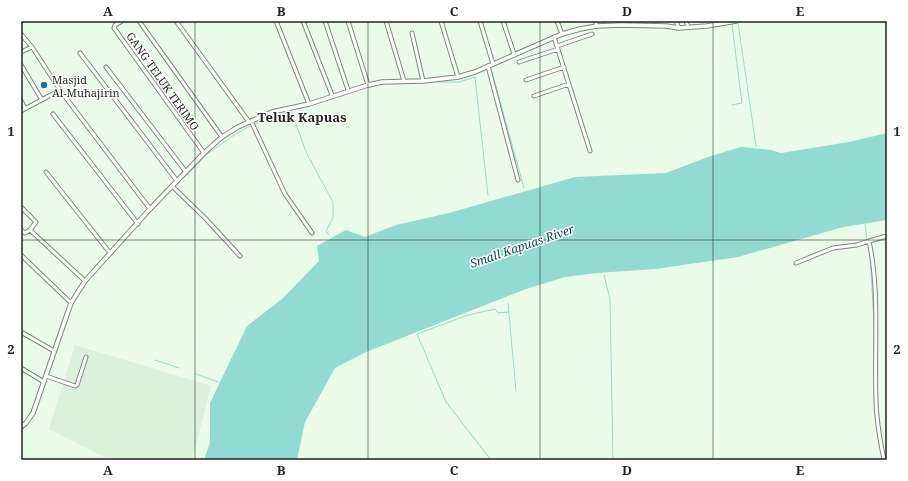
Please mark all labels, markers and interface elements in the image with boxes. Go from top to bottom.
text: A [103,2,113,20]
text: B [277,2,286,20]
text: C [450,2,459,20]
text: D [622,2,632,20]
text: E [796,2,805,20]
street label: GANG TELUK TERIMO [123,29,203,133]
place label: Masjid Al-Muhajirin [52,72,120,100]
marker: Masjid Al-Muhajirin [39,80,49,90]
district label: Teluk Kapuas [258,108,346,126]
text: 1 [7,122,15,140]
text: 1 [893,122,901,140]
water label: Small Kapuas River [468,220,577,272]
text: 2 [7,340,15,358]
text: 2 [893,340,901,358]
text: A [103,461,113,479]
text: B [277,461,286,479]
text: C [450,461,459,479]
text: D [622,461,632,479]
text: E [796,461,805,479]

